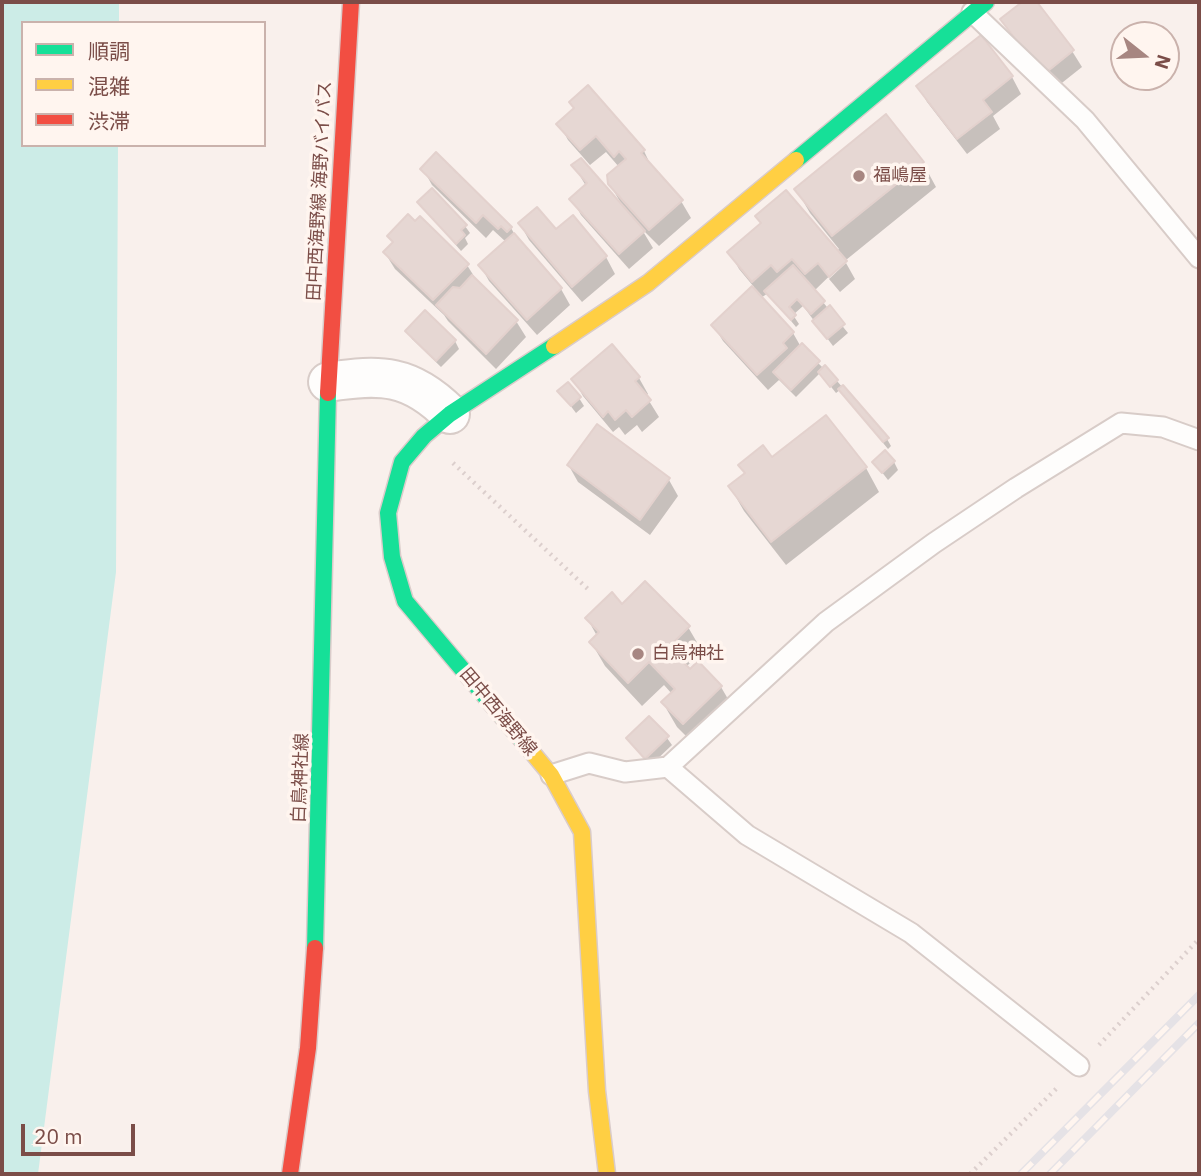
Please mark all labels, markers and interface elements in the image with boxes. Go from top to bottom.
legend [21,21,266,147]
north arrow [1110,21,1180,91]
text: 順調 [88,37,130,65]
text: N [1150,52,1177,72]
text: 混雑 [88,72,130,100]
street label: 田中西海野線 海野バイパス [303,80,337,302]
text: 渋滞 [88,107,130,135]
place label: 福嶋屋 [873,165,927,187]
marker: 福嶋屋 [851,168,867,184]
place label: 白鳥神社 [652,643,724,665]
marker: 白鳥神社 [630,646,646,662]
street label: 田中西海野線 [455,664,541,760]
street label: 白鳥神社線 [289,733,313,823]
scale bar [24,1110,138,1154]
text: 20 m [34,1122,83,1150]

